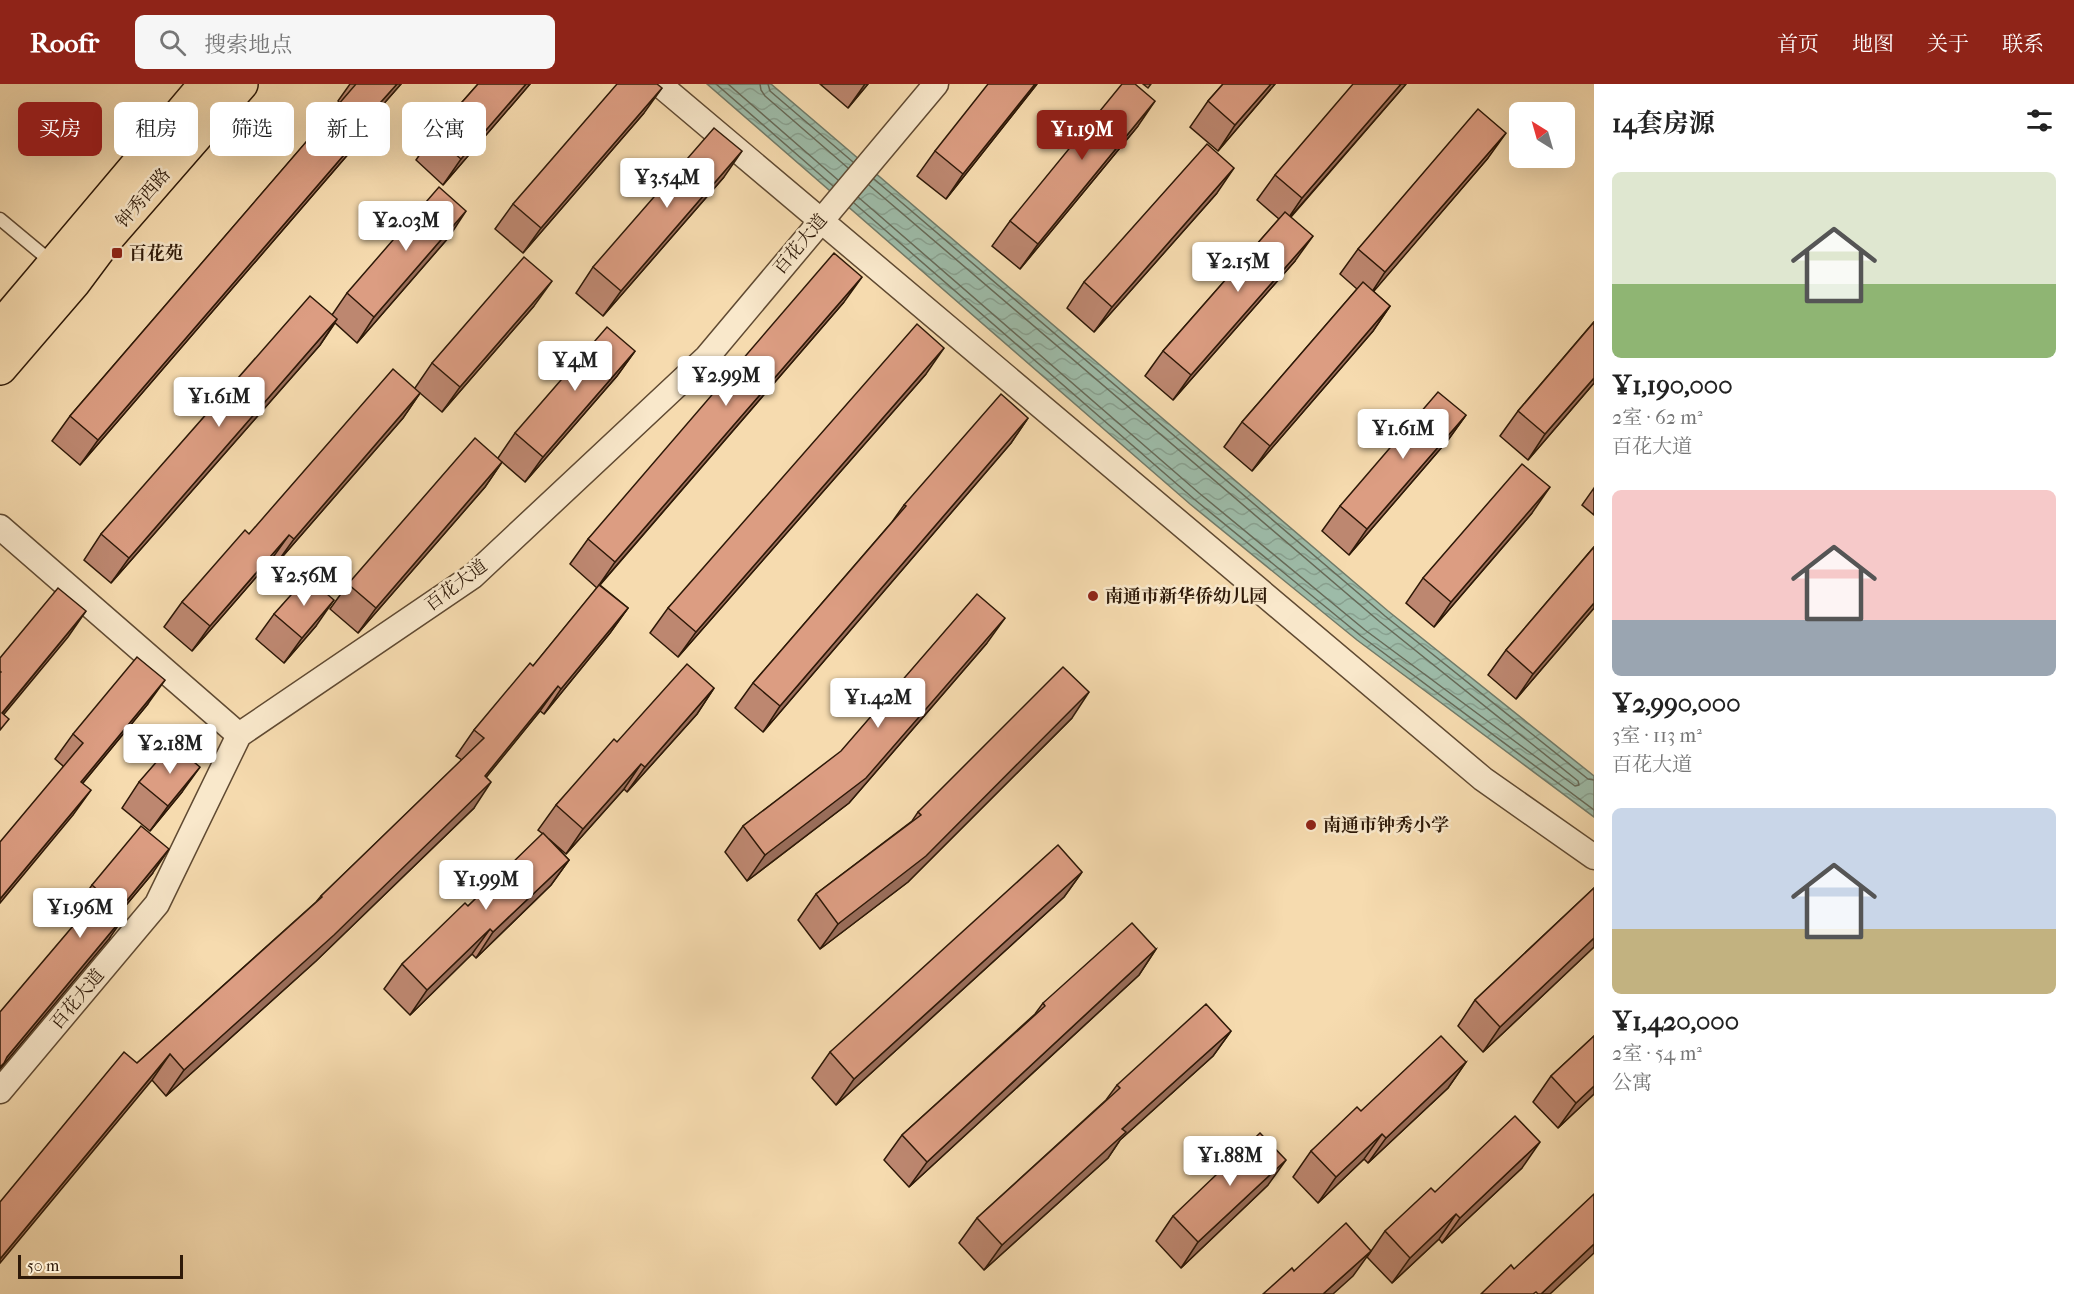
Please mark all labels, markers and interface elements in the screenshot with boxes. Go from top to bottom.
search box [135,15,555,69]
text: Roofr [30,26,99,59]
icon: search [156,26,189,59]
text: 搜索地点 [204,32,292,58]
text: 首页 [1777,32,1819,56]
text: 地图 [1852,32,1894,56]
text: 关于 [1927,32,1969,56]
text: 联系 [2002,32,2044,56]
chip: 买房 [18,102,102,156]
chip: 租房 [114,102,198,156]
chip: 筛选 [210,102,294,156]
chip: 新上 [306,102,390,156]
chip: 公寓 [402,102,486,156]
north arrow [1509,102,1575,168]
map controls [1509,102,1575,168]
icon: filters [2023,104,2056,137]
text: 14套房源 [1612,108,1715,139]
pin: ¥1.19M [1033,110,1131,161]
text: ¥1.19M [1051,118,1113,141]
pin: ¥3.54M [618,158,716,209]
street label: 钟秀西路 [112,164,175,232]
text: ¥3.54M [634,166,700,189]
pin: ¥2.03M [357,201,455,252]
text: ¥2.03M [372,209,440,232]
street label: 百花大道 [769,210,832,279]
icon: home [1780,211,1888,319]
pin: ¥2.15M [1189,242,1287,293]
place label: 百花苑 [129,243,183,264]
marker: 百花苑 [110,246,124,260]
text: ¥2.15M [1206,250,1270,273]
pin: ¥4M [546,341,604,392]
text: ¥4M [552,349,598,372]
pin: ¥2.99M [677,356,775,407]
text: ¥2.99M [692,364,760,387]
text: ¥1,190,000 [1612,370,1733,401]
pin: ¥1.61M [170,377,268,428]
text: ¥1.61M [188,385,250,408]
text: 2室 · 62 m² [1612,406,1703,429]
pin: ¥1.61M [1354,409,1452,460]
text: ¥1.61M [1372,417,1434,440]
text: 百花大道 [1612,435,1692,458]
icon: home [1780,529,1888,637]
street label: 百花大道 [421,555,491,615]
pin: ¥2.56M [255,556,353,607]
text: ¥2.56M [271,564,337,587]
place label: 南通市新华侨幼儿园 [1105,586,1267,607]
marker: 南通市新华侨幼儿园 [1086,589,1100,603]
pin: ¥1.42M [829,678,927,729]
text: ¥1.42M [844,686,912,709]
text: ¥2,990,000 [1612,688,1741,719]
pin: ¥2.18M [121,724,219,775]
text: 3室 · 113 m² [1612,724,1702,747]
text: ¥2.18M [137,732,203,755]
text: 百花大道 [1612,753,1692,776]
place label: 南通市钟秀小学 [1323,815,1449,836]
marker: 南通市钟秀小学 [1304,818,1318,832]
icon: home [1780,847,1888,955]
pin: ¥1.99M [437,860,535,911]
text: ¥1.99M [453,868,519,891]
pin: ¥1.96M [31,888,129,939]
text: ¥1.96M [47,896,113,919]
street label: 百花大道 [46,965,109,1034]
text: ¥1,420,000 [1612,1006,1739,1037]
text: 2室 · 54 m² [1612,1042,1702,1065]
text: 公寓 [1612,1071,1652,1094]
pin: ¥1.88M [1181,1136,1279,1187]
text: ¥1.88M [1198,1144,1262,1167]
scale bar [18,1252,183,1280]
text: 50 m [27,1256,59,1275]

